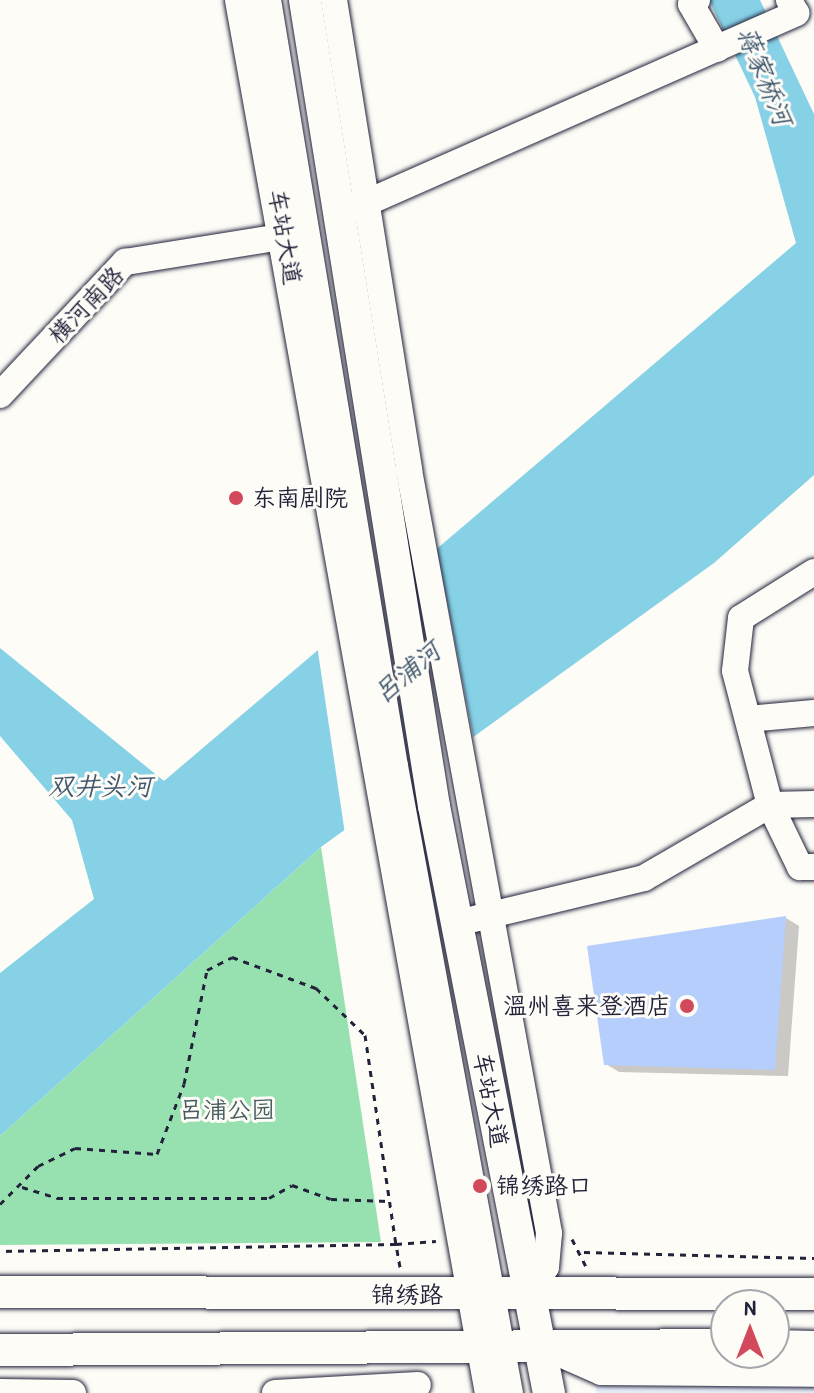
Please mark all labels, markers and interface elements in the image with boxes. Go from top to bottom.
water label: 蒋家桥河 [731,22,799,130]
street label: 车站大道 [262,187,308,287]
street label: 横河南路 [42,260,130,350]
place label: 东南剧院 [252,484,348,512]
marker: 东南剧院 [227,489,245,507]
water label: 吕浦河 [367,635,447,709]
water label: 双井头河 [48,770,152,802]
place label: 温州喜来登酒店 [503,992,671,1020]
marker: 温州喜来登酒店 [678,997,696,1015]
street label: 车站大道 [468,1050,514,1150]
park label: 吕浦公园 [179,1096,275,1124]
place label: 锦绣路口 [496,1172,592,1200]
marker: 锦绣路口 [471,1177,489,1195]
street label: 锦绣路 [371,1281,443,1309]
north arrow [710,1289,790,1369]
text: N [744,1292,756,1322]

